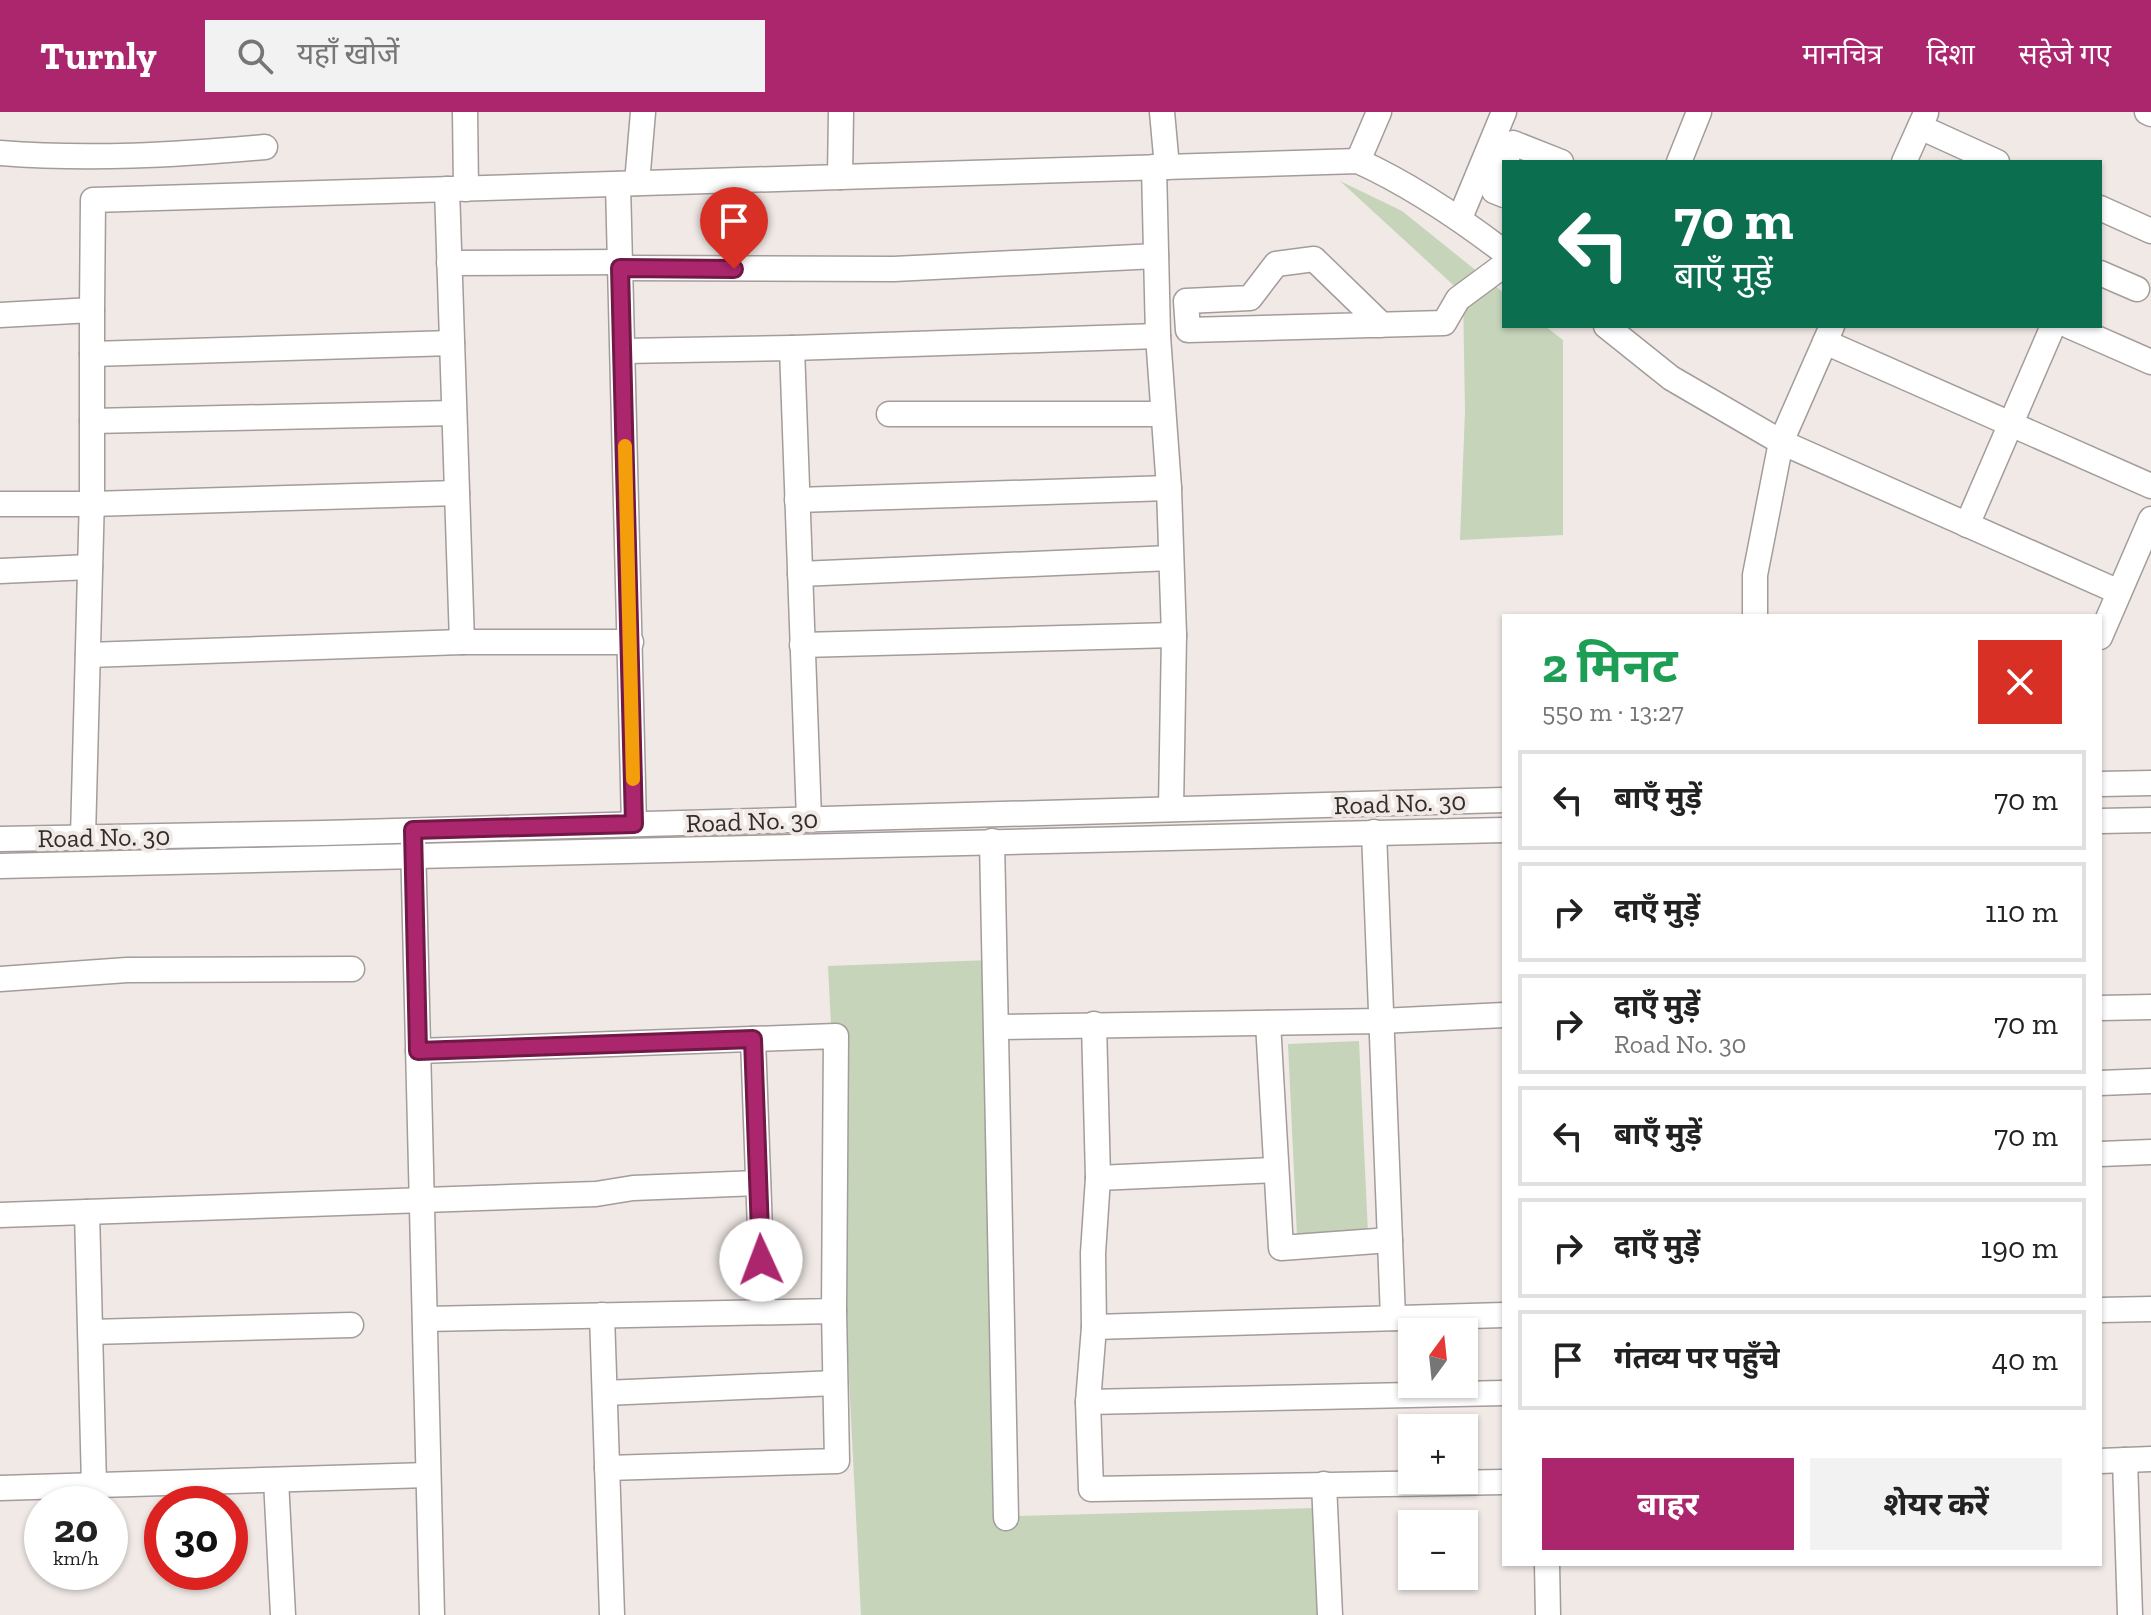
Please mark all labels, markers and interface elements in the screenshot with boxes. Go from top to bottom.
search box [205,20,765,92]
text: Turnly [40,33,157,79]
icon: search [233,34,277,78]
text: यहाँ खोजें [297,36,399,72]
text: मानचित्र [1802,38,1882,71]
text: दिशा [1926,38,1975,71]
text: सहेजे गए [2019,38,2111,71]
text: 70 m [1674,186,1794,253]
pin [700,187,768,269]
icon: left [1542,192,1646,296]
icon: arrive [712,199,756,243]
text: बाएँ मुड़ें [1674,254,1773,297]
text: 2 मिनट [1542,637,1678,694]
button: close [1978,640,2062,724]
text: 550 m · 13:27 [1542,696,1684,728]
icon: left [1546,778,1590,822]
text: बाएँ मुड़ें [1614,780,1702,816]
text: 70 m [1994,782,2058,818]
street label: Road No. 30 [1333,785,1467,821]
street label: Road No. 30 [685,803,819,839]
street label: Road No. 30 [37,820,171,854]
icon: right [1546,890,1590,934]
text: दाएँ मुड़ें [1614,892,1700,928]
text: 110 m [1985,894,2058,930]
text: दाएँ मुड़ें [1614,988,1700,1024]
icon: right [1546,1002,1590,1046]
text: 70 m [1994,1006,2058,1042]
text: Road No. 30 [1614,1028,1747,1060]
icon: left [1546,1114,1590,1158]
text: बाएँ मुड़ें [1614,1116,1702,1152]
text: 70 m [1994,1118,2058,1154]
position arrow [719,1218,803,1302]
icon: right [1546,1226,1590,1270]
text: दाएँ मुड़ें [1614,1228,1700,1264]
text: 190 m [1981,1230,2058,1266]
north arrow [1398,1318,1478,1398]
map controls [1398,1318,1478,1590]
icon: arrive [1546,1338,1590,1382]
text: गंतव्य पर पहुँचे [1614,1340,1779,1376]
text: 40 m [1992,1342,2058,1378]
button: + [1398,1414,1478,1494]
button: बाहर [1542,1458,1794,1550]
button: शेयर करें [1810,1458,2062,1550]
speed limit sign: 30 [144,1486,248,1590]
text: 20 [54,1504,98,1552]
button: − [1398,1510,1478,1590]
text: km/h [53,1546,99,1570]

